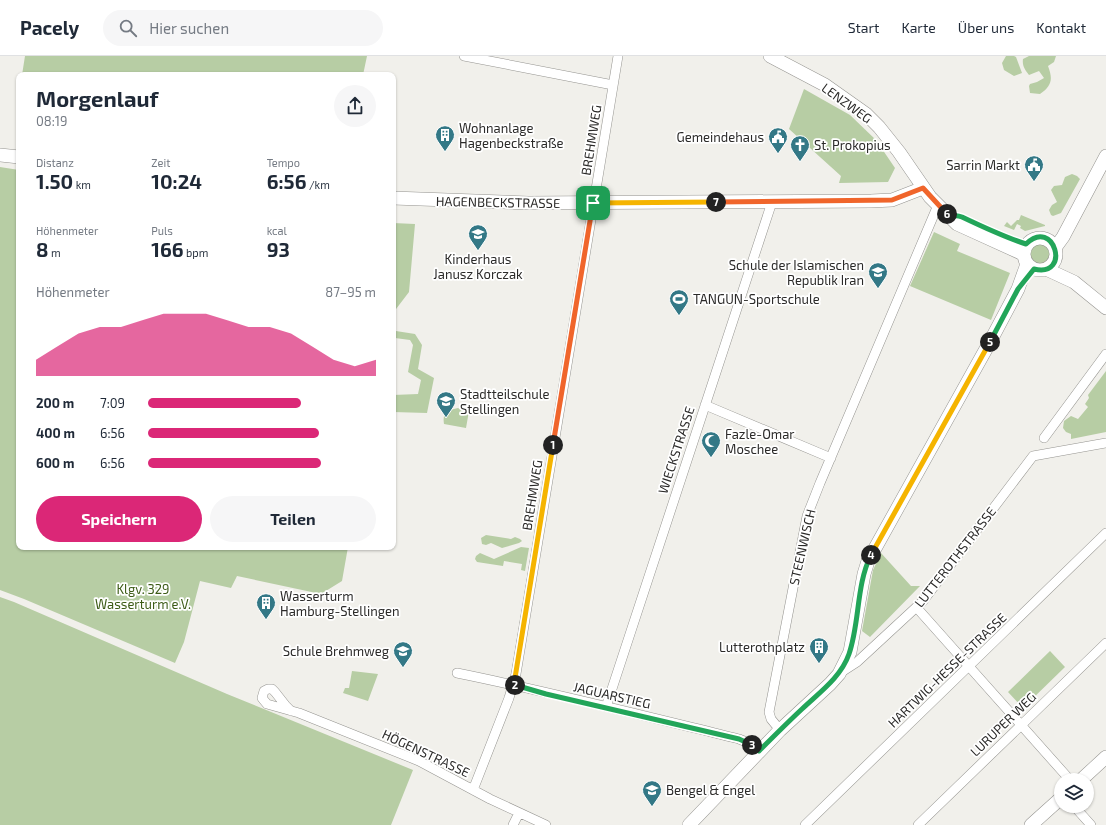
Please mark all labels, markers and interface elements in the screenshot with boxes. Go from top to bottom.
search box [103,10,383,46]
text: Pacely [20,16,79,39]
icon: search [117,17,139,39]
text: Hier suchen [149,19,229,37]
text: Start [848,19,879,36]
text: Karte [901,19,936,36]
text: Über uns [958,19,1014,36]
text: Kontakt [1036,19,1086,36]
street label: LENZWEG [819,79,875,127]
text: Morgenlauf [36,85,158,111]
button: share [334,85,376,127]
street label: BREHMWEG [578,104,604,176]
text: 08:19 [36,113,67,129]
place label: Wohnanlage Hagenbeckstraße [459,120,564,151]
building icon: Wohnanlage Hagenbeckstraße [434,124,456,152]
public building icon: Gemeindehaus [767,126,789,154]
place label: Gemeindehaus [677,129,764,145]
church icon: St. Prokopius [789,134,811,162]
place label: St. Prokopius [814,137,891,153]
public building icon: Sarrin Markt [1023,154,1045,182]
text: Distanz [36,156,74,169]
text: Zeit [151,156,170,169]
text: Tempo [267,156,300,169]
place label: Sarrin Markt [946,157,1020,173]
text: 1.50 [36,169,73,193]
text: 10:24 [151,169,202,193]
text: 6:56 [267,169,306,193]
text: km [73,178,91,191]
text: /km [306,178,330,191]
pin [576,186,610,220]
icon: arrive [582,192,604,214]
pin: 7 [706,192,726,212]
street label: HAGENBECKSTRASSE [436,193,560,211]
text: 7 [713,195,719,208]
pin: 6 [937,204,957,224]
text: 6 [944,207,950,220]
school or university icon: Kinderhaus Janusz Korczak [467,223,489,251]
text: Höhenmeter [36,224,98,237]
text: Puls [151,224,173,237]
text: kcal [267,224,287,237]
text: 8 [36,237,48,261]
text: 166 [151,237,184,261]
text: 93 [267,237,290,261]
text: m [48,246,61,259]
text: bpm [184,246,208,259]
place label: Kinderhaus Janusz Korczak [433,251,523,282]
place label: Schule der Islamischen Republik Iran [729,257,864,288]
school or university icon: Schule der Islamischen Republik Iran [867,261,889,289]
text: Höhenmeter [36,284,110,300]
text: 87–95 m [325,284,376,300]
sports icon: TANGUN-Sportschule [668,288,690,316]
place label: TANGUN-Sportschule [693,291,820,307]
pin: 5 [980,332,1000,352]
text: 5 [987,335,993,348]
place label: Stadtteilschule Stellingen [460,386,550,417]
school or university icon: Stadtteilschule Stellingen [435,390,457,418]
text: 200 m [36,395,74,411]
text: 7:09 [100,395,125,411]
street label: WIECKSTRASSE [654,404,698,496]
text: 400 m [36,425,75,441]
text: 6:56 [100,425,125,441]
place label: Fazle-Omar Moschee [725,426,795,457]
mosque icon: Fazle-Omar Moschee [700,430,722,458]
pin: 1 [543,435,563,455]
text: 1 [551,438,555,451]
text: 600 m [36,455,74,471]
text: 6:56 [100,455,125,471]
street label: BREHMWEG [519,459,545,531]
button: Speichern [36,496,202,542]
button: Teilen [210,496,376,542]
street label: LUTTEROTHSTRASSE [911,504,999,610]
street label: STEENWISCH [785,507,819,587]
pin: 4 [861,545,881,565]
text: 4 [867,548,875,561]
park label: Klgv. 329 Wasserturm e.V. [95,581,191,612]
place label: Wasserturm Hamburg-Stellingen [280,588,400,619]
building icon: Wasserturm Hamburg-Stellingen [255,592,277,620]
street label: HARTWIG-HESSE-STRASSE [885,609,1009,731]
building icon: Lutterothplatz [808,636,830,664]
place label: Lutterothplatz [719,639,805,655]
school or university icon: Schule Brehmweg [392,640,414,668]
place label: Schule Brehmweg [283,643,389,659]
pin: 2 [505,675,525,695]
text: 2 [512,678,518,691]
street label: JAGUARSTIEG [572,678,652,712]
street label: LURUPER WEG [967,689,1039,759]
street label: HÖGENSTRASSE [380,726,472,780]
pin: 3 [742,735,762,755]
text: 3 [749,738,755,751]
map controls [1054,773,1094,813]
button: layers [1054,773,1094,813]
school or university icon: Bengel & Engel [641,779,663,807]
place label: Bengel & Engel [666,782,755,798]

